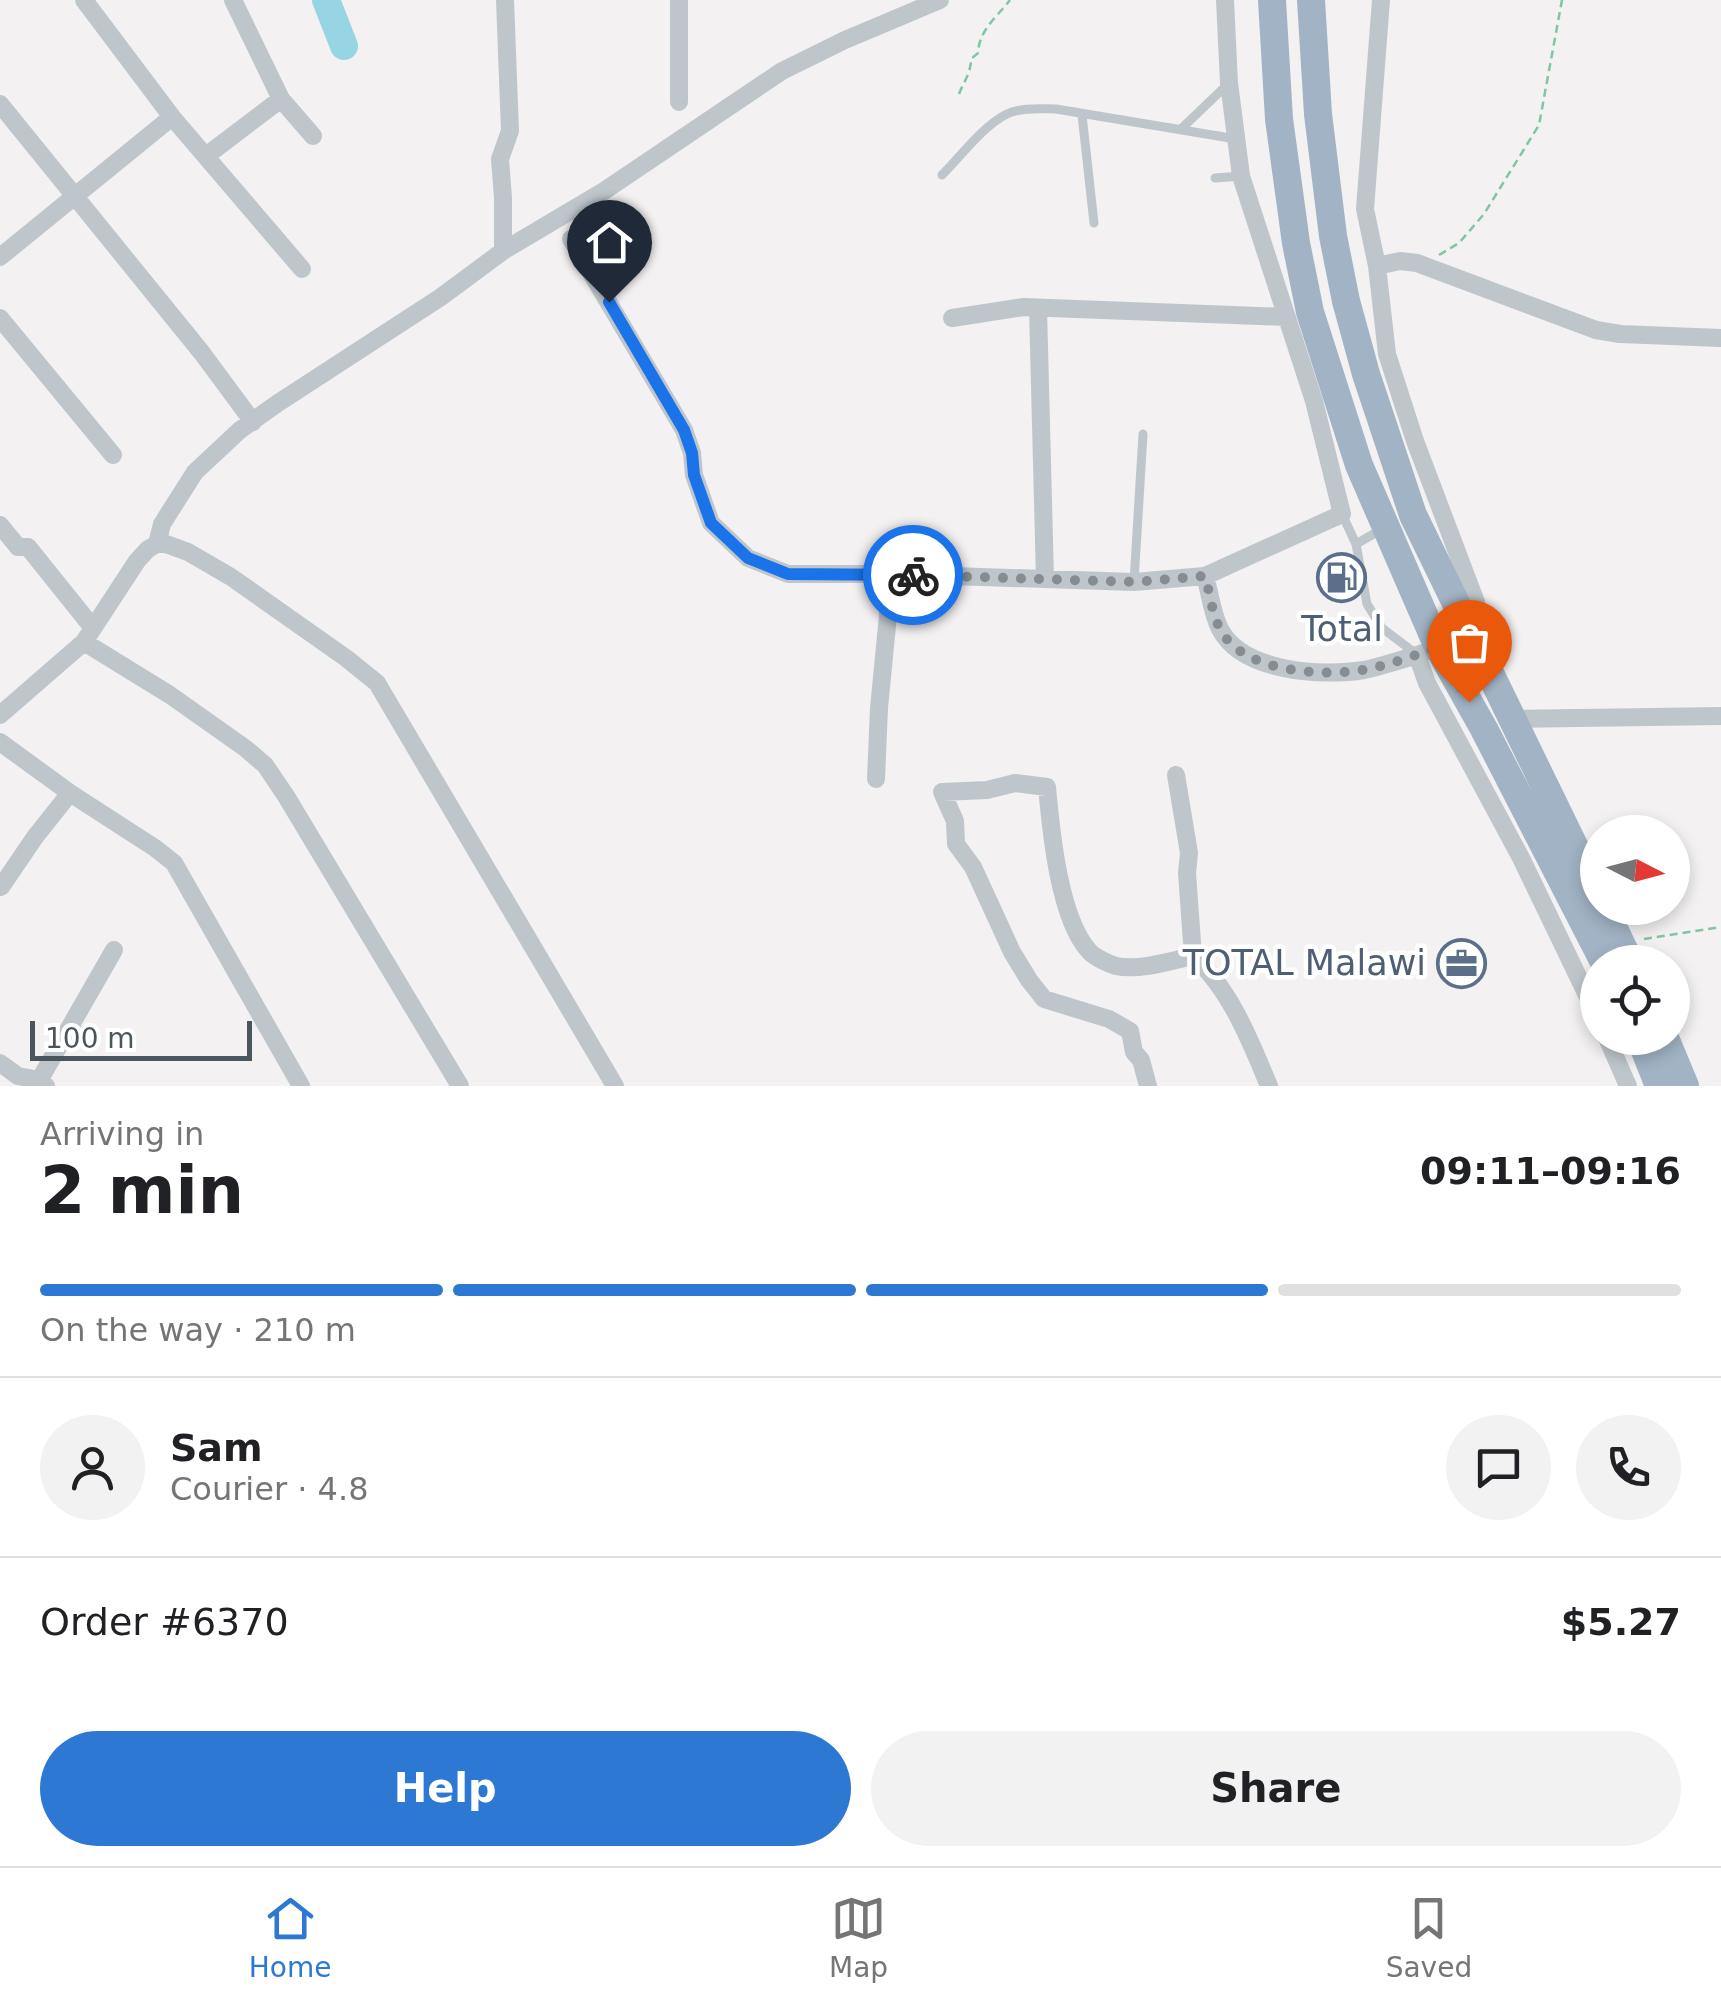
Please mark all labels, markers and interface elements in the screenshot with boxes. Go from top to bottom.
pin [567,200,652,303]
icon: home [582,215,637,270]
courier [863,525,963,625]
icon: bike [886,548,941,603]
fuel station icon: Total [1316,551,1368,603]
pin [1427,600,1512,703]
place label: Total [1300,609,1383,649]
icon: bag [1442,615,1497,670]
north arrow [1580,815,1690,925]
map controls [1580,815,1690,1055]
office icon: TOTAL Malawi [1435,937,1487,989]
place label: TOTAL Malawi [1182,943,1426,983]
button: locate [1580,945,1690,1055]
scale bar [30,1016,252,1060]
text: 100 m [45,1022,135,1055]
text: Arriving in [40,1115,204,1153]
text: 09:11–09:16 [1420,1149,1681,1193]
text: 2 min [40,1153,244,1228]
text: On the way · 210 m [40,1311,356,1349]
button: person [40,1415,145,1520]
button: chat [1446,1415,1551,1520]
button: phone [1576,1415,1681,1520]
text: Sam [170,1426,263,1470]
text: Courier · 4.8 [170,1470,369,1508]
text: Order #6370 [40,1600,289,1644]
text: $5.27 [1561,1600,1681,1644]
button: Help [40,1731,851,1846]
button: Share [871,1731,1681,1846]
tab: Home [249,1891,331,1984]
tab: Map [829,1891,888,1984]
tab: Saved [1386,1891,1472,1984]

